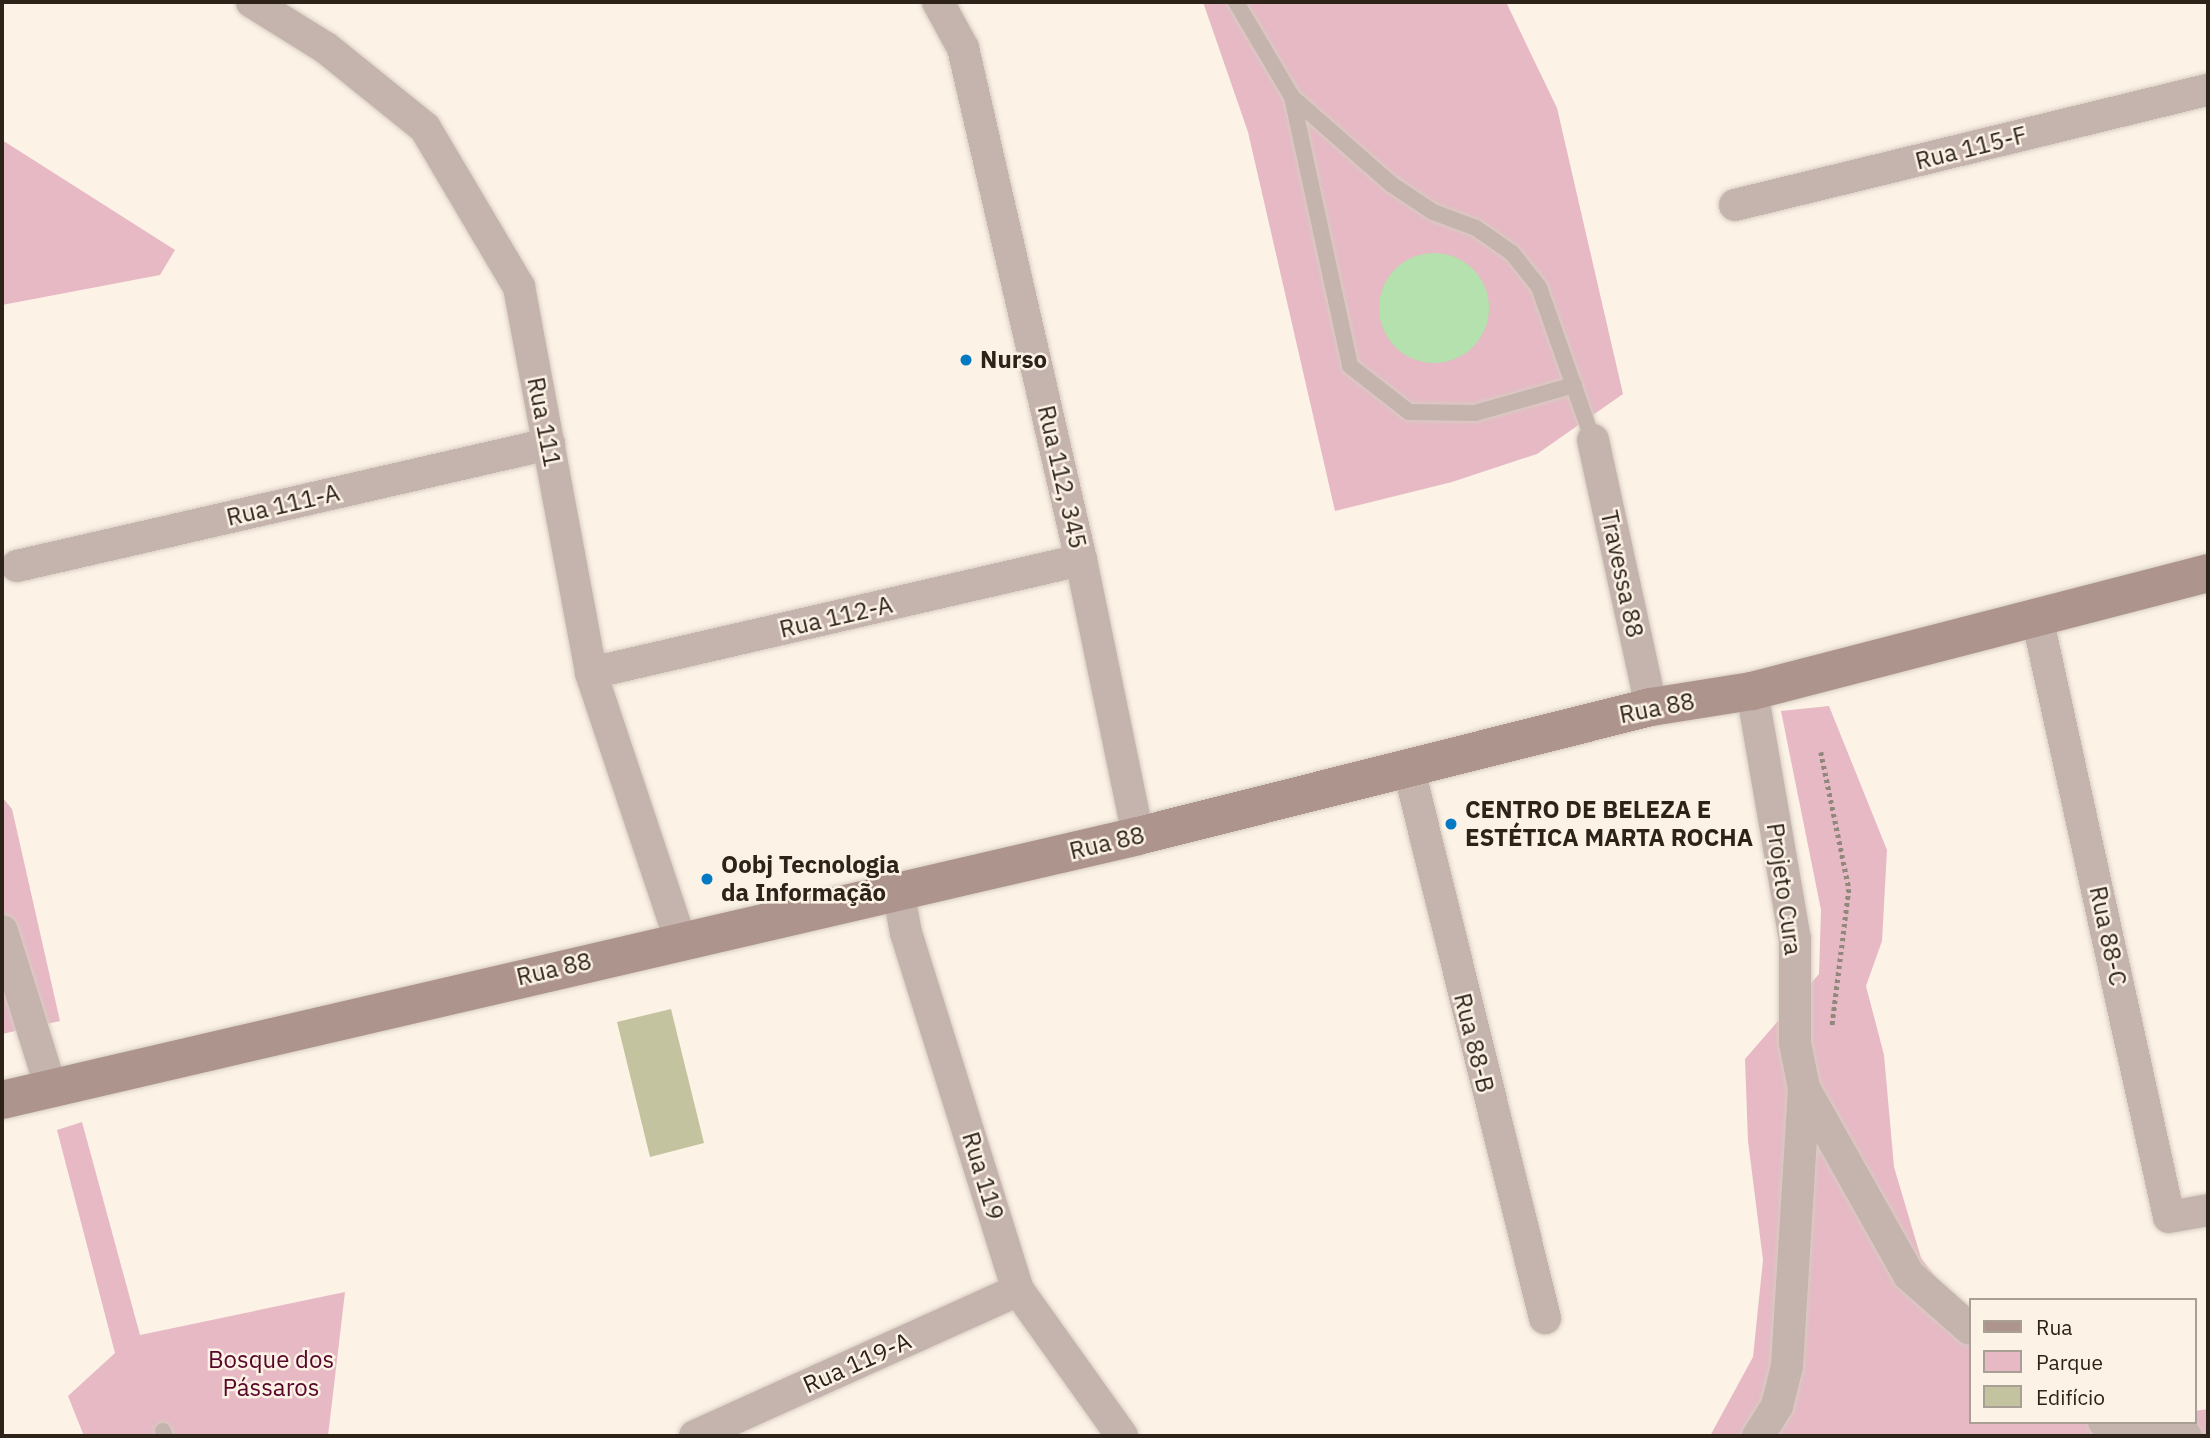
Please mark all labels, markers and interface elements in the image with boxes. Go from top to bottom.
street label: Rua 115-F [1912,120,2030,176]
place label: Nurso [980,346,1047,374]
marker: Nurso [958,352,974,368]
street label: Rua 111 [521,375,567,469]
street label: Rua 112, 345 [1032,403,1092,551]
street label: Rua 111-A [224,478,342,532]
street label: Travessa 88 [1594,508,1650,640]
street label: Rua 112-A [777,590,895,644]
street label: Rua 88 [1617,687,1697,729]
place label: CENTRO DE BELEZA E ESTÉTICA MARTA ROCHA [1465,796,1753,852]
marker: CENTRO DE BELEZA E ESTÉTICA MARTA ROCHA [1443,816,1459,832]
street label: Rua 88 [1067,820,1147,866]
street label: Projeto Cura [1760,821,1808,957]
place label: Oobj Tecnologia da Informação [721,851,900,907]
marker: Oobj Tecnologia da Informação [699,871,715,887]
street label: Rua 88-C [2083,884,2133,988]
street label: Rua 88 [514,946,594,992]
street label: Rua 88-B [1448,990,1500,1096]
street label: Rua 119 [956,1128,1010,1224]
legend [1968,1298,2196,1424]
text: Rua [2036,1313,2073,1341]
street label: Rua 119-A [799,1326,915,1400]
park label: Bosque dos Pássaros [208,1346,334,1402]
text: Parque [2036,1348,2103,1376]
text: Edifício [2036,1383,2105,1411]

